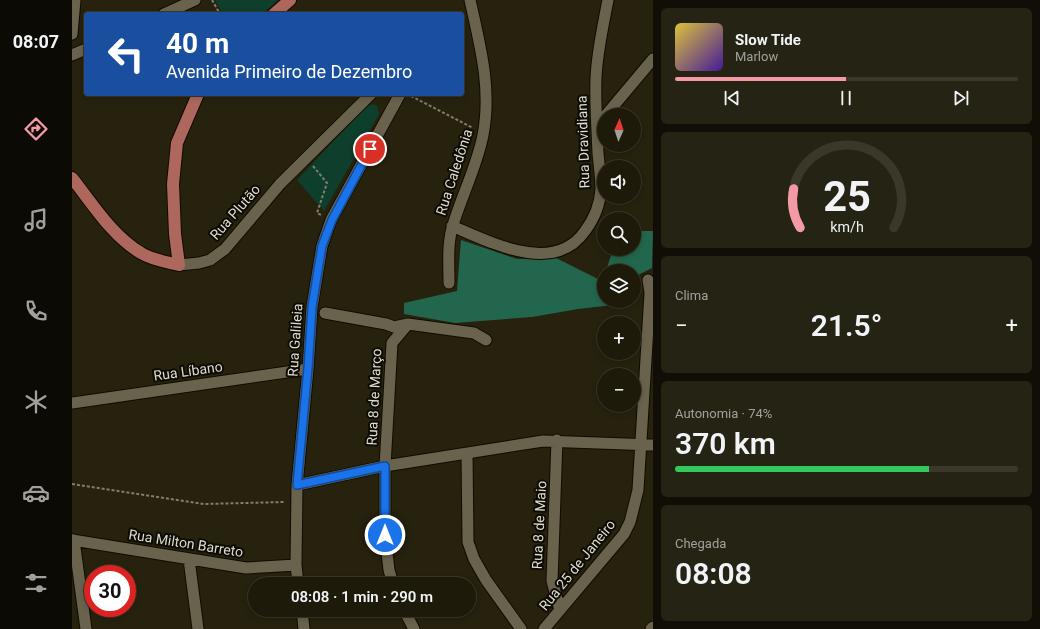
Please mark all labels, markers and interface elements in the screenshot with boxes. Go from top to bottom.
text: 40 m [166,27,229,60]
icon: left [100,28,152,80]
text: 08:07 [13,31,59,52]
text: Slow Tide [735,31,801,49]
text: Marlow [735,49,778,64]
text: Avenida Primeiro de Dezembro [166,61,412,82]
icon: previous [721,87,743,109]
icon: pause [835,87,857,109]
icon: next [950,87,972,109]
street label: Rua Dravidiana [573,95,593,189]
north arrow [597,108,641,152]
map controls [597,108,641,412]
icon: directions [22,115,50,143]
street label: Rua Caledônia [433,127,475,217]
pin [353,132,387,166]
icon: arrive [359,138,381,160]
button: sound [597,160,641,204]
text: 25 [823,172,870,221]
street label: Rua Plutão [207,181,263,243]
icon: music [22,206,50,234]
button: search [597,212,641,256]
text: km/h [830,219,863,235]
button: layers [597,264,641,308]
text: Clima [675,288,708,303]
icon: phone [22,297,50,325]
street label: Rua Galileia [284,303,306,377]
text: 21.5° [811,308,882,343]
text: − [675,313,688,338]
text: + [1006,313,1018,338]
button: + [597,316,641,360]
street label: Rua 8 de Março [363,348,385,446]
street label: Rua Líbano [152,358,224,384]
button: − [597,368,641,412]
icon: climate [22,388,50,416]
text: Autonomia · 74% [675,406,772,421]
text: 370 km [675,426,776,461]
icon: car [22,479,50,507]
street label: Rua 8 de Maio [529,480,549,570]
position arrow [364,514,406,556]
street label: Rua 25 de Janeiro [536,516,618,614]
street label: Rua Milton Barreto [128,526,244,560]
text: Chegada [675,536,726,551]
text: 08:08 [675,556,752,591]
speed limit sign: 30 [84,565,136,617]
icon: filters [22,569,50,597]
text: 08:08 · 1 min · 290 m [291,588,433,606]

